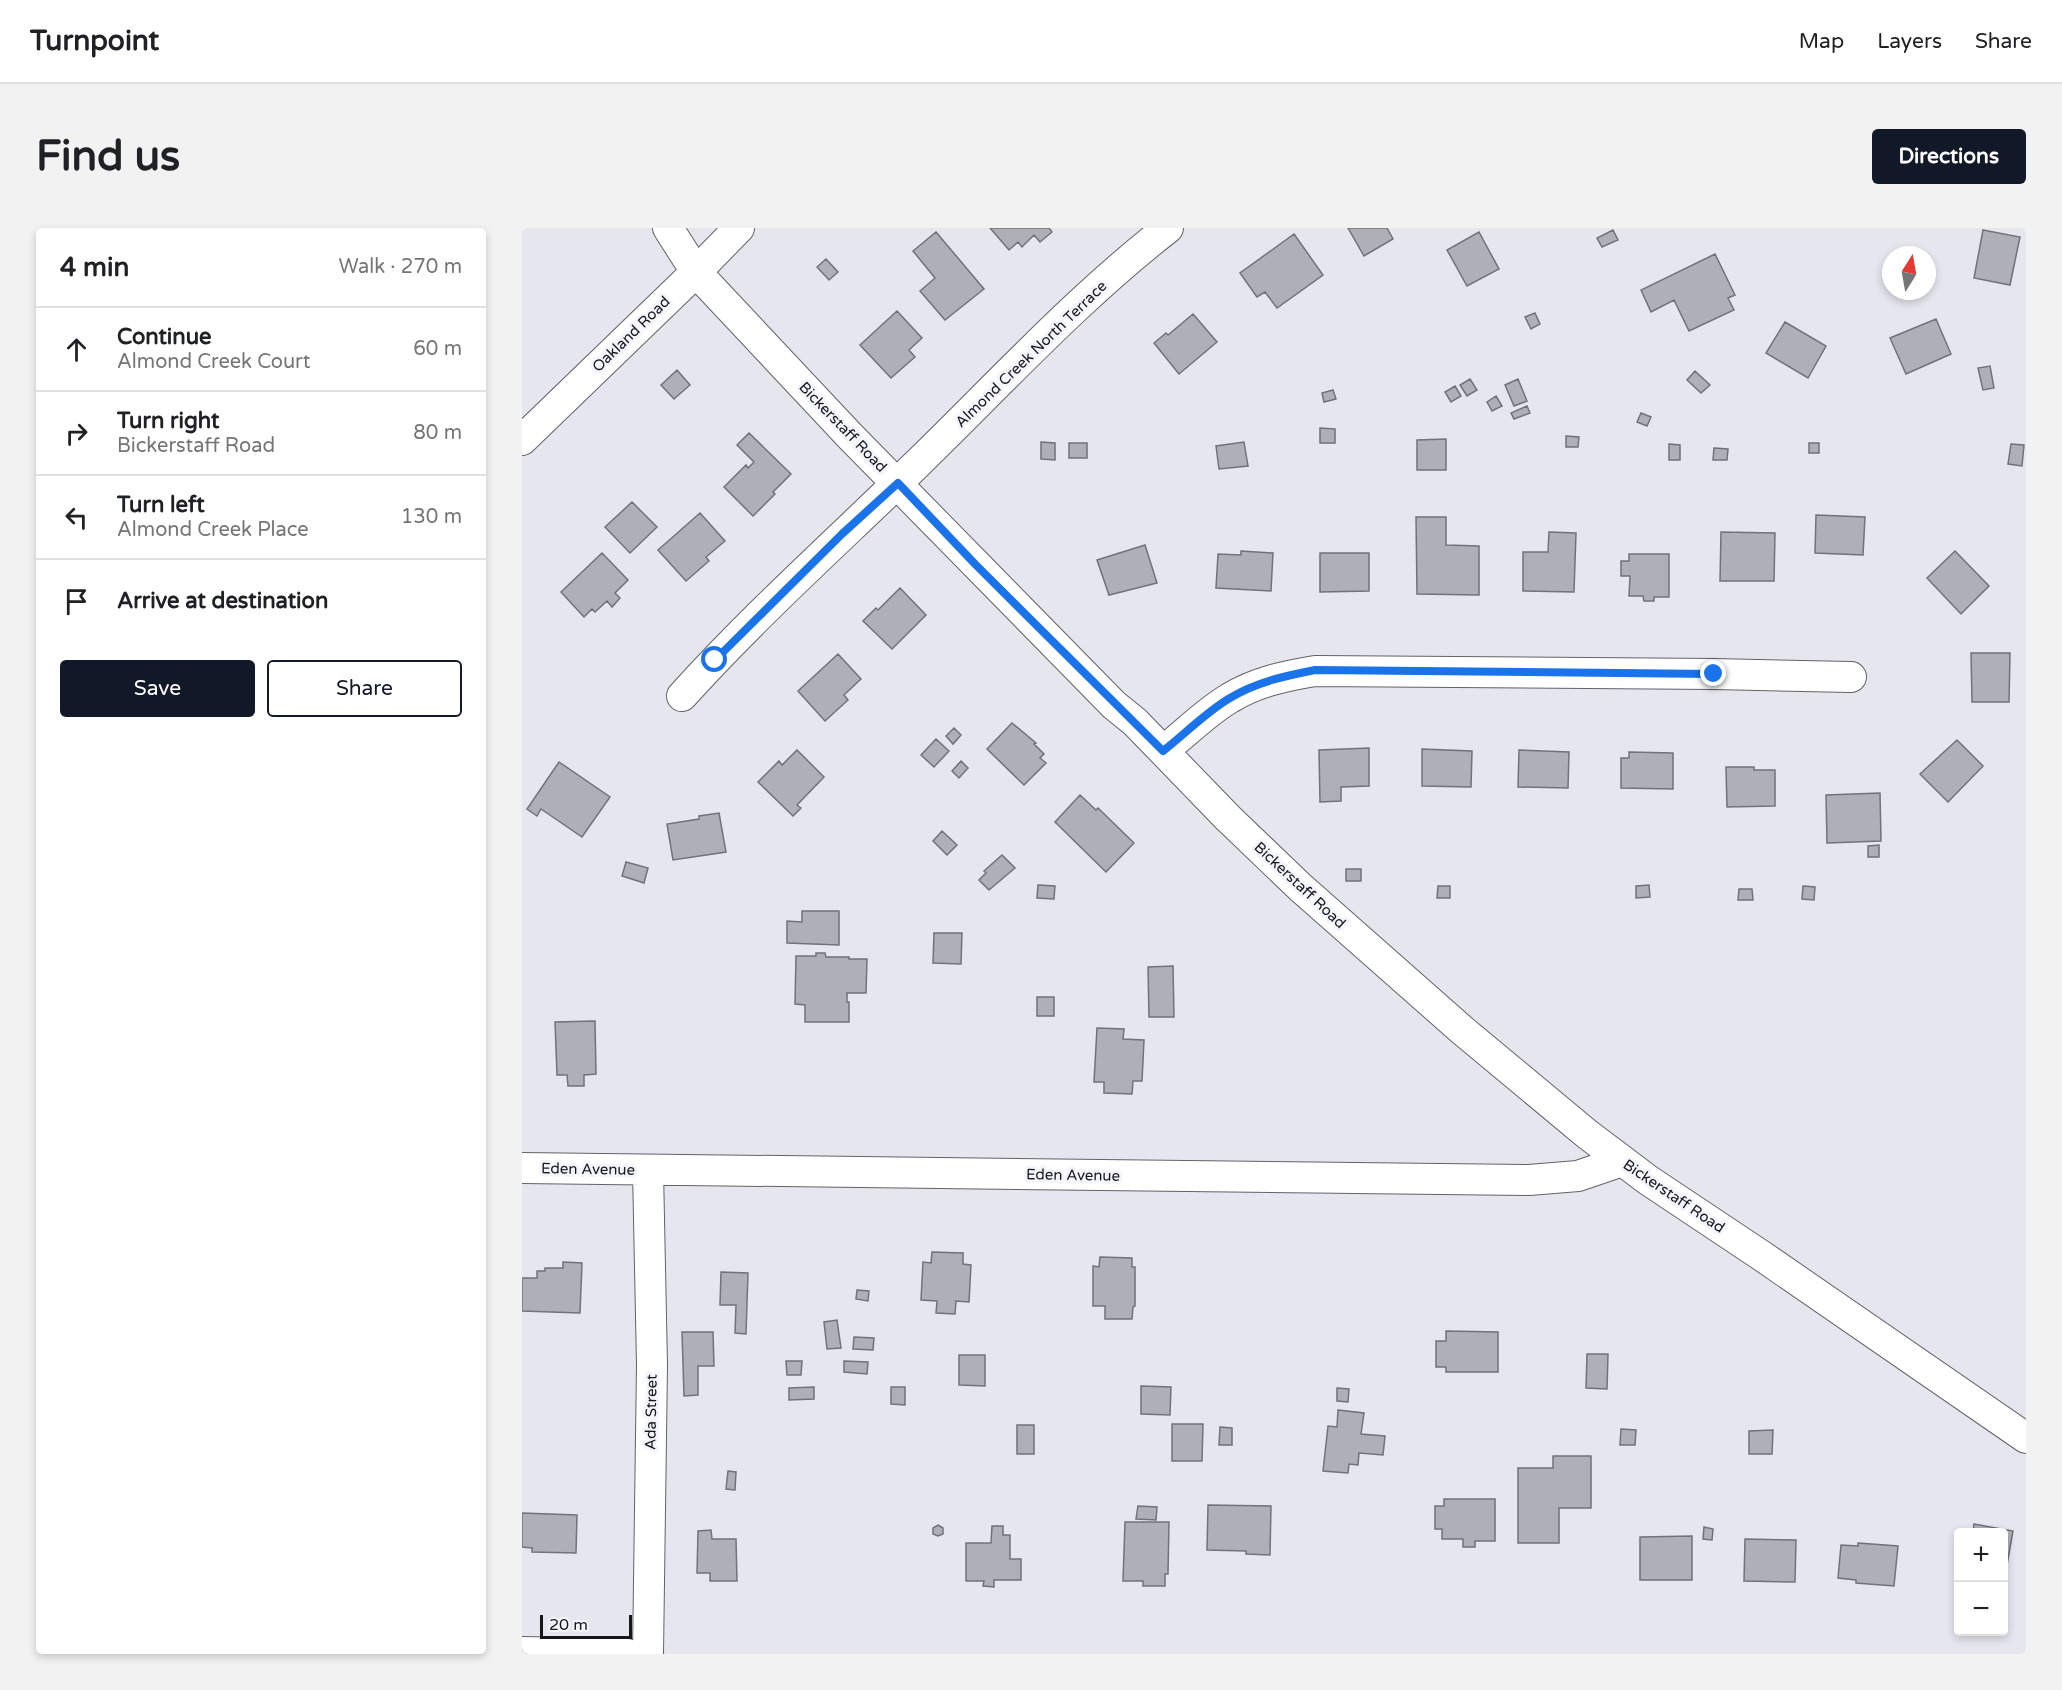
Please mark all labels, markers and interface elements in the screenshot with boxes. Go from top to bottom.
text: Turnpoint [30,24,159,58]
text: Map [1799,29,1844,54]
text: Layers [1877,29,1942,54]
text: Share [1975,29,2032,54]
button: Directions [1872,129,2026,184]
text: Find us [36,131,180,182]
north arrow [1882,246,1936,300]
text: 4 min [60,252,129,283]
text: Walk · 270 m [339,255,462,279]
street label: Almond Creek North Terrace [952,277,1110,431]
street label: Oakland Road [588,292,674,376]
text: Continue [117,324,212,350]
icon: ahead [60,333,93,366]
text: 60 m [413,337,462,361]
text: Almond Creek Court [117,350,310,374]
street label: Bickerstaff Road [795,378,891,476]
text: Turn right [117,408,219,434]
icon: right [60,417,93,450]
text: 80 m [413,421,462,445]
text: Bickerstaff Road [117,434,275,458]
text: Turn left [117,492,205,518]
icon: left [60,501,93,534]
text: 130 m [401,505,462,529]
text: Almond Creek Place [117,518,309,542]
icon: arrive [60,585,93,618]
text: Arrive at destination [117,588,328,614]
route start [701,646,727,672]
button: Save [60,660,255,717]
button: Share [267,660,462,717]
route end [1700,660,1726,686]
street label: Bickerstaff Road [1250,838,1350,932]
street label: Bickerstaff Road [1620,1155,1728,1237]
street label: Eden Avenue [541,1159,635,1179]
street label: Eden Avenue [1026,1165,1120,1185]
street label: Ada Street [641,1374,661,1450]
map controls [1954,1528,2008,1636]
button: + [1954,1528,2008,1582]
button: − [1954,1582,2008,1636]
scale bar [540,1612,632,1640]
text: 20 m [549,1615,588,1635]

